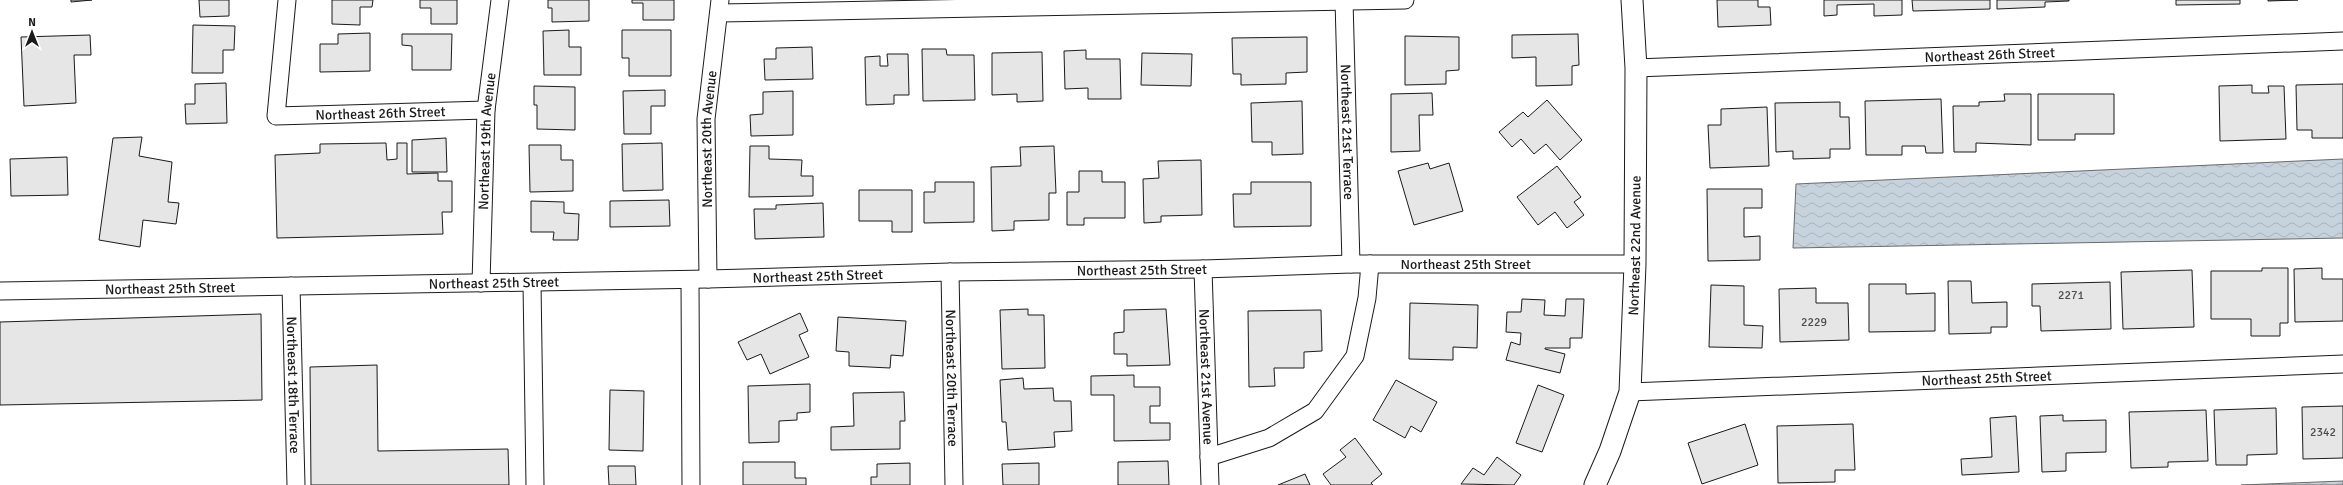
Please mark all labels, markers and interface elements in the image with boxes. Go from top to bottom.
north arrow [12,12,52,52]
text: N [28,16,36,29]
street label: Northeast 26th Street [1924,44,2055,65]
street label: Northeast 21st Terrace [1337,64,1358,200]
street label: Northeast 20th Avenue [697,70,720,208]
street label: Northeast 19th Avenue [475,71,499,210]
street label: Northeast 26th Street [315,103,446,123]
street label: Northeast 22nd Avenue [1624,175,1644,316]
street label: Northeast 25th Street [1401,256,1531,273]
street label: Northeast 25th Street [1077,260,1207,279]
street label: Northeast 25th Street [752,265,883,286]
street label: Northeast 25th Street [429,273,559,292]
street label: Northeast 25th Street [105,279,235,298]
house number: 2271 [2058,288,2084,303]
street label: Northeast 20th Terrace [942,309,962,447]
street label: Northeast 21st Avenue [1196,309,1217,445]
house number: 2229 [1801,315,1827,330]
street label: Northeast 18th Terrace [283,316,304,454]
street label: Northeast 25th Street [1921,367,2052,389]
house number: 2342 [2310,425,2336,440]

